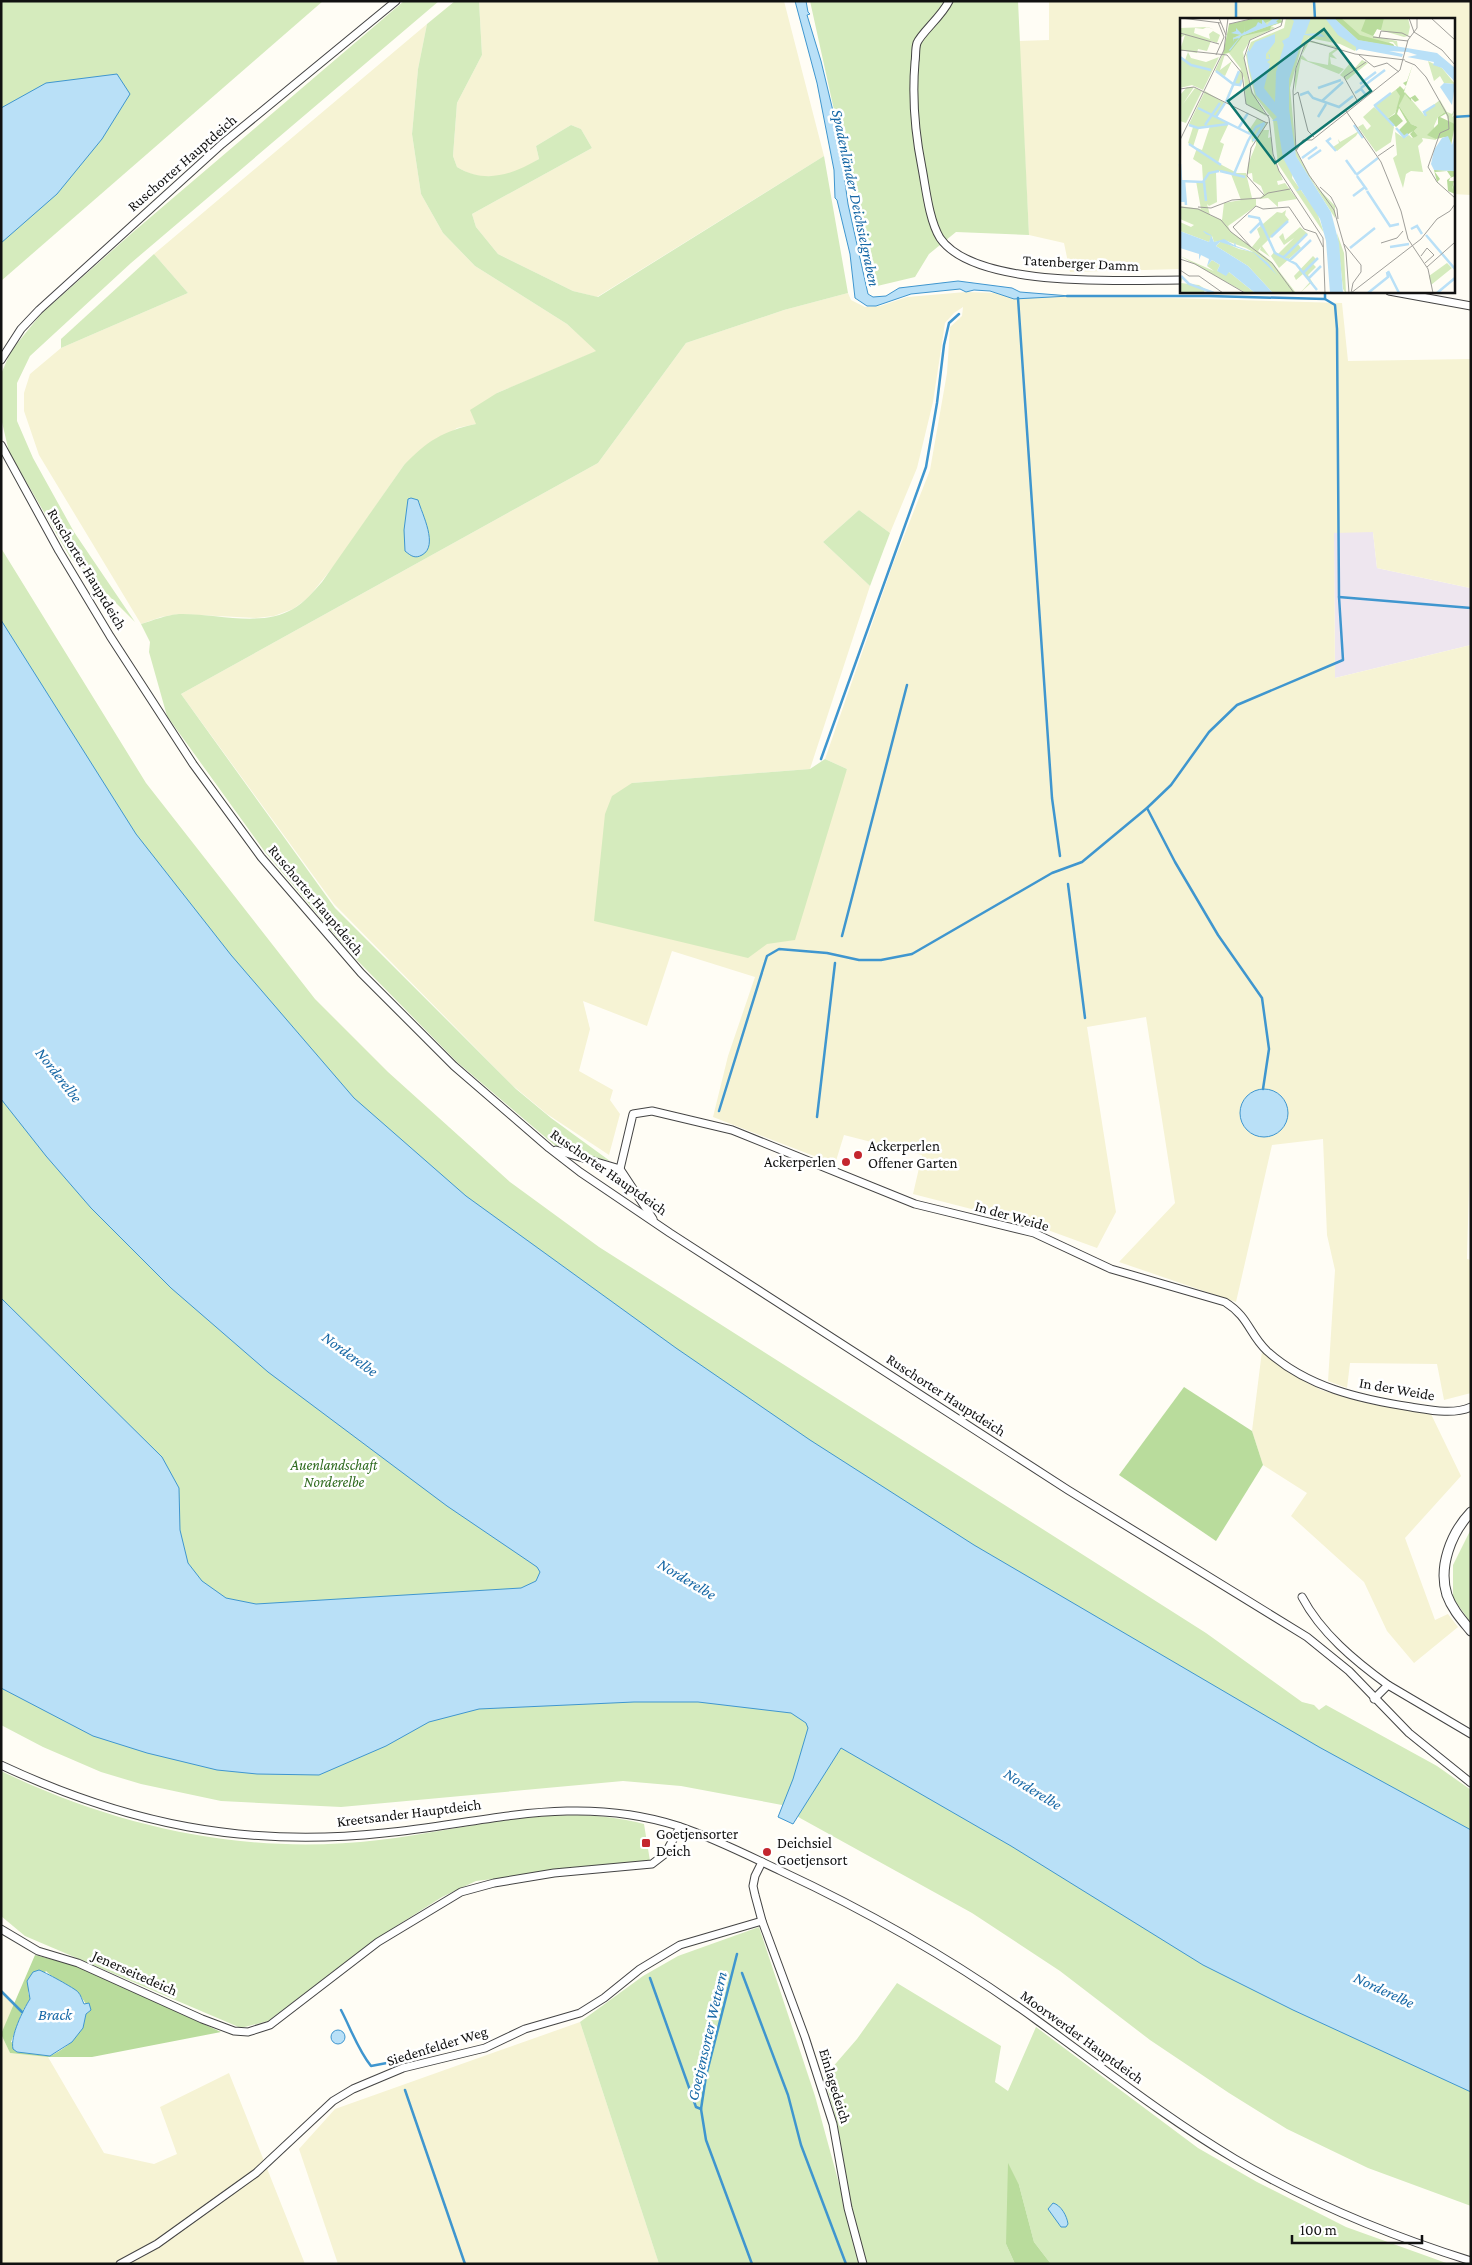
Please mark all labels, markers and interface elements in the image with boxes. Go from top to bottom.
inset map [1180,18,1454,292]
water label: Spadenländer Deichsielgraben [828,108,883,288]
street label: Ruschorter Hauptdeich [124,111,240,215]
street label: Tatenberger Damm [1022,252,1140,275]
street label: Ruschorter Hauptdeich [44,505,130,633]
street label: Ruschorter Hauptdeich [265,842,367,959]
water label: Norderelbe [32,1044,86,1106]
street label: Ruschorter Hauptdeich [547,1126,670,1219]
place label: Ackerperlen Offener Garten [868,1138,958,1171]
marker: Ackerperlen Offener Garten [852,1149,864,1161]
place label: Ackerperlen [764,1154,836,1171]
marker: Ackerperlen [840,1156,852,1168]
street label: In der Weide [973,1198,1051,1234]
water label: Norderelbe [319,1328,381,1380]
street label: Ruschorter Hauptdeich [883,1351,1009,1440]
street label: In der Weide [1358,1375,1436,1404]
park label: Auenlandschaft Norderelbe [290,1457,378,1490]
water label: Norderelbe [655,1555,719,1603]
water label: Norderelbe [1001,1765,1065,1813]
street label: Kreetsander Hauptdeich [336,1796,482,1831]
place label: Goetjensorter Deich [656,1826,739,1859]
place label: Deichsiel Goetjensort [777,1835,848,1869]
marker: Goetjensorter Deich [640,1837,652,1849]
marker: Deichsiel Goetjensort [761,1846,773,1858]
street label: Jenerseitedeich [88,1946,180,2000]
water label: Norderelbe [1351,1969,1417,2011]
water label: Goetjensorter Wettern [684,1970,731,2102]
street label: Moorwerder Hauptdeich [1017,1987,1147,2088]
water label: Brack [38,2006,73,2023]
street label: Siedenfelder Weg [385,2023,490,2070]
street label: Einlagedeich [815,2047,854,2126]
scale bar [1292,2212,1422,2244]
text: 100 m [1300,2222,1337,2238]

